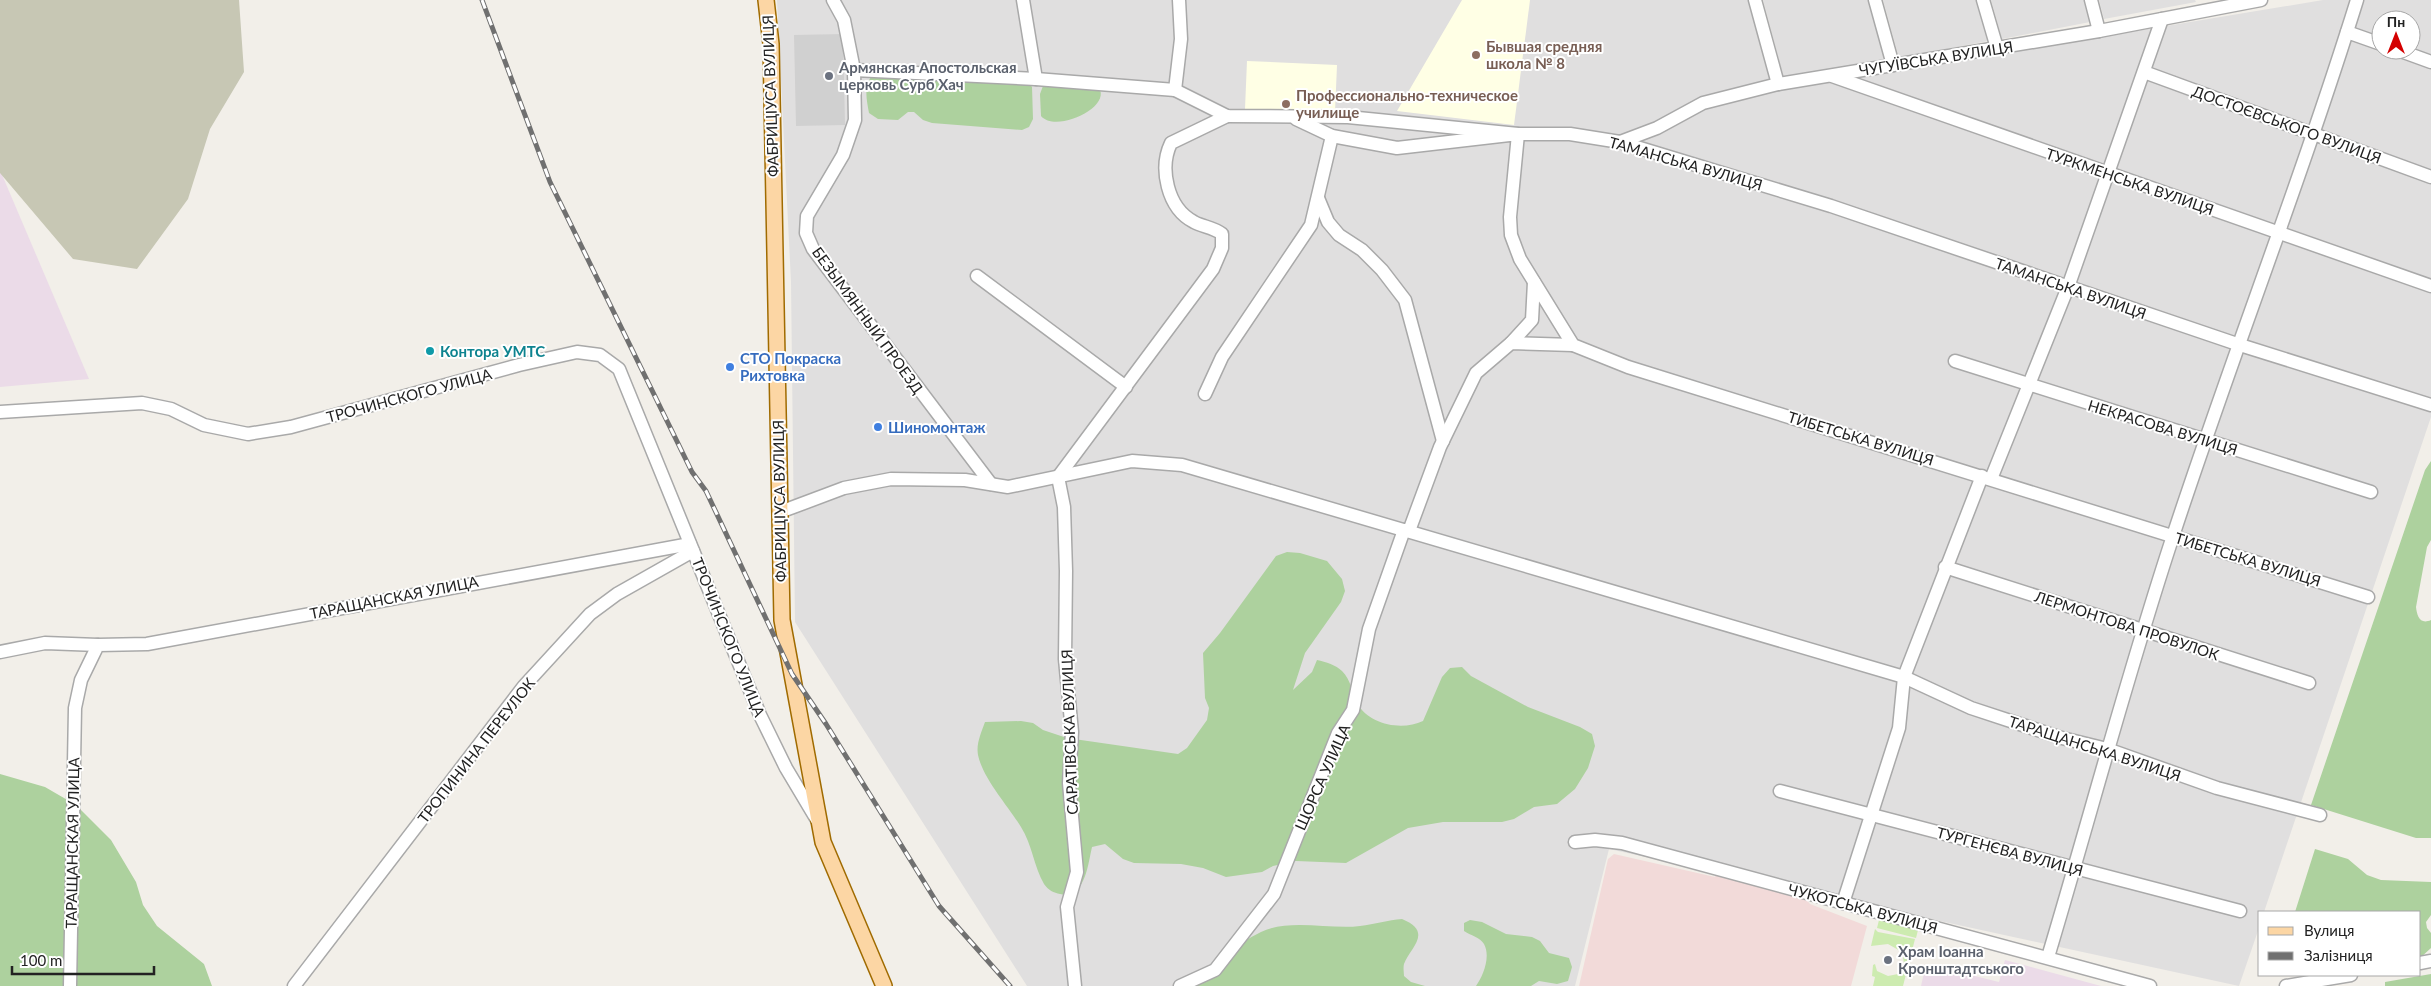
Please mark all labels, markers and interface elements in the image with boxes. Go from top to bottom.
north arrow [2371,10,2421,60]
text: Пн [2387,13,2405,30]
street label: ФАБРИЦІУСА ВУЛИЦЯ [758,15,782,177]
place label: Бывшая средняя школа № 8 [1486,37,1602,72]
street label: ЧУГУЇВСЬКА ВУЛИЦЯ [1858,37,2014,79]
marker: Бывшая средняя школа № 8 [1470,49,1482,61]
place label: Армянская Апостольская церковь Сурб Хач [838,58,1017,93]
marker: Армянская Апостольская церковь Сурб Хач [823,70,835,82]
street label: ДОСТОЄВСЬКОГО ВУЛИЦЯ [2190,81,2384,167]
place label: Профессионально-техническое училище [1296,86,1518,121]
marker: Профессионально-техническое училище [1280,98,1292,110]
street label: ТАМАНСЬКА ВУЛИЦЯ [1607,132,1765,194]
street label: ТУРКМЕНСЬКА ВУЛИЦЯ [2044,144,2216,218]
street label: БЕЗЫМЯННЫЙ ПРОЕЗД [809,243,927,397]
street label: ТАМАНСЬКА ВУЛИЦЯ [1993,254,2149,322]
place label: Контора УМТС [440,342,545,360]
marker: Контора УМТС [424,345,436,357]
place label: СТО Покраска Рихтовка [740,349,841,384]
marker: СТО Покраска Рихтовка [724,361,736,373]
street label: ТРОЧИНСКОГО УЛИЦА [324,364,494,426]
street label: НЕКРАСОВА ВУЛИЦЯ [2086,396,2240,458]
street label: ТИБЕТСЬКА ВУЛИЦЯ [1786,407,1936,469]
place label: Шиномонтаж [888,418,986,436]
street label: ФАБРИЦІУСА ВУЛИЦЯ [769,420,789,582]
marker: Шиномонтаж [872,421,884,433]
street label: ТИБЕТСЬКА ВУЛИЦЯ [2173,528,2323,590]
street label: ТРОЧИНСКОГО УЛИЦА [689,555,770,720]
street label: ТАРАЩАНСКАЯ УЛИЦА [308,572,481,622]
street label: ЛЕРМОНТОВА ПРОВУЛОК [2032,586,2221,663]
street label: САРАТІВСЬКА ВУЛИЦЯ [1057,649,1081,815]
street label: ТРОПИНИНА ПЕРЕУЛОК [414,674,538,826]
street label: ТАРАЩАНСЬКА ВУЛИЦЯ [2007,712,2183,784]
street label: ЩОРСА УЛИЦА [1291,720,1354,833]
street label: ТАРАЩАНСКАЯ УЛИЦА [62,756,83,929]
street label: ТУРГЕНЄВА ВУЛИЦЯ [1935,823,2085,879]
street label: ЧУКОТСЬКА ВУЛИЦЯ [1786,879,1940,937]
legend [2258,911,2421,976]
text: Вулиця [2304,921,2354,939]
place label: Храм Іоанна Кронштадтського [1898,942,2024,977]
scale bar [12,944,155,976]
text: Залізниця [2304,946,2373,964]
text: 100 m [20,951,62,969]
marker: Храм Іоанна Кронштадтського [1882,954,1894,966]

